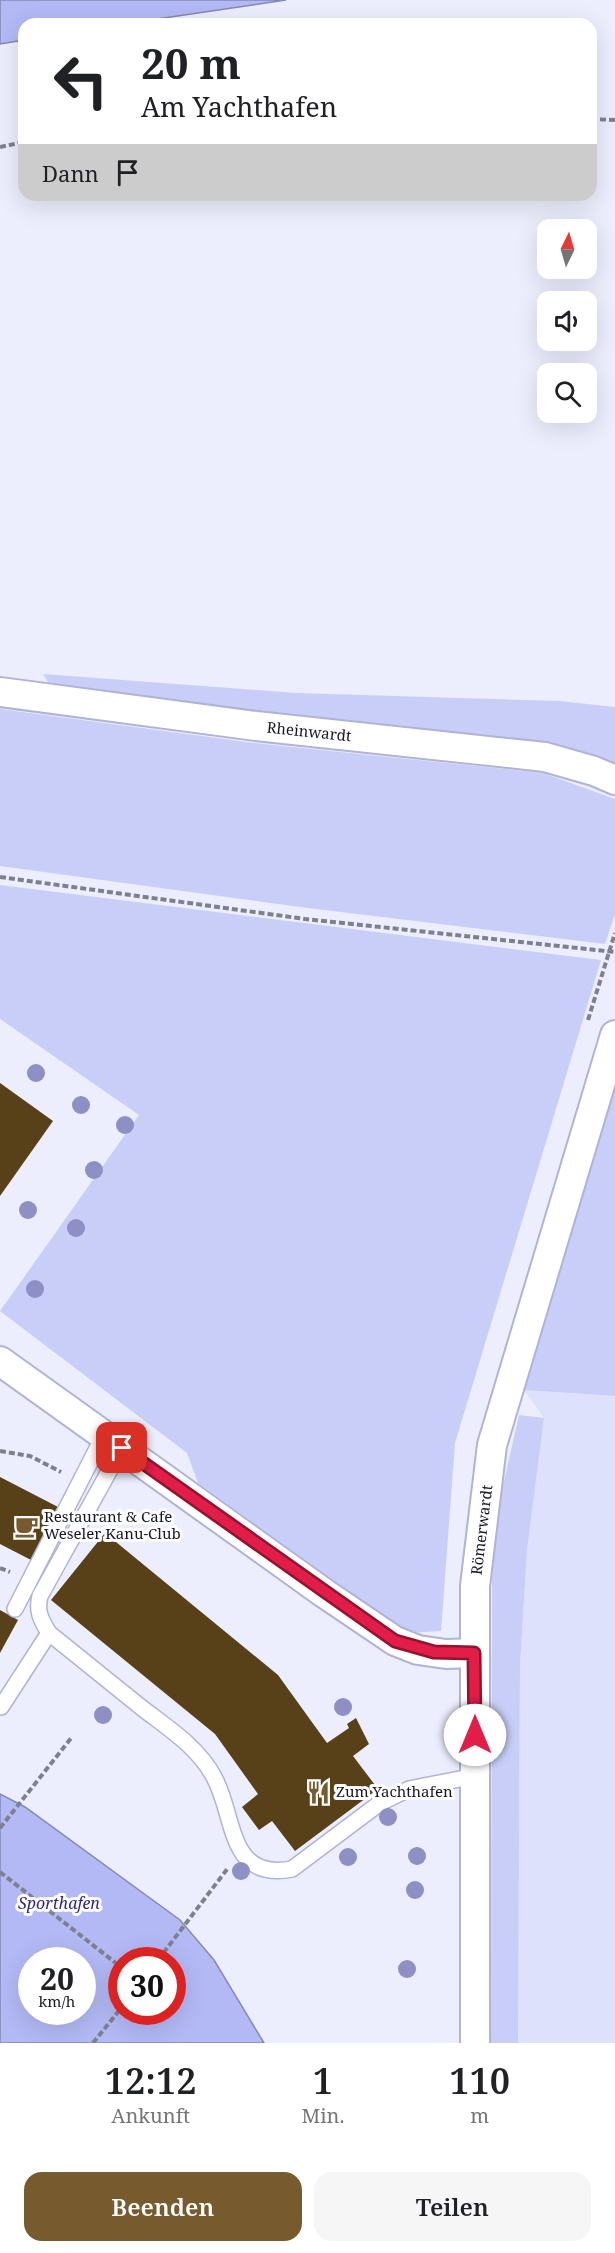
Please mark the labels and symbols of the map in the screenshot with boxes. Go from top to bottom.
north arrow [537,219,597,279]
street label: Rheinwardt [266,717,352,745]
pin [96,1422,147,1473]
street label: Römerwardt [466,1484,496,1576]
place label: Restaurant & Cafe Weseler Kanu-Club [44,1506,181,1543]
cafe icon: Restaurant & Cafe Weseler Kanu-Club [13,1513,39,1539]
position arrow [443,1703,507,1767]
restaurant icon: Zum Yachthafen [305,1779,331,1805]
place label: Zum Yachthafen [336,1781,453,1801]
water label: Sporthafen [18,1892,100,1914]
speed limit sign: 30 [108,1947,186,2025]

